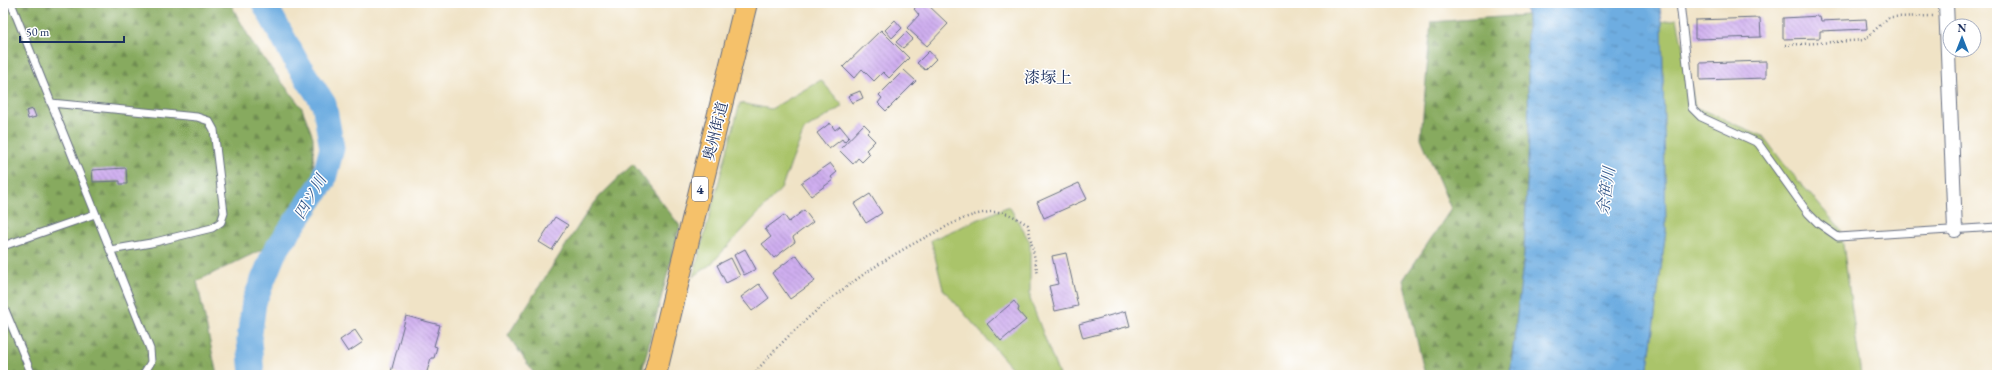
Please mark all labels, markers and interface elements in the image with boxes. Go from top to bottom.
scale bar [20,18,124,44]
north arrow [1942,18,1982,58]
text: N [1958,21,1967,35]
text: 50 m [26,24,50,40]
district label: 漆塚上 [1024,67,1072,88]
street label: 奥州街道 [699,100,731,162]
water label: 余笹川 [1592,164,1620,216]
water label: 四ツ川 [289,169,332,223]
road number: 4 [692,177,708,201]

